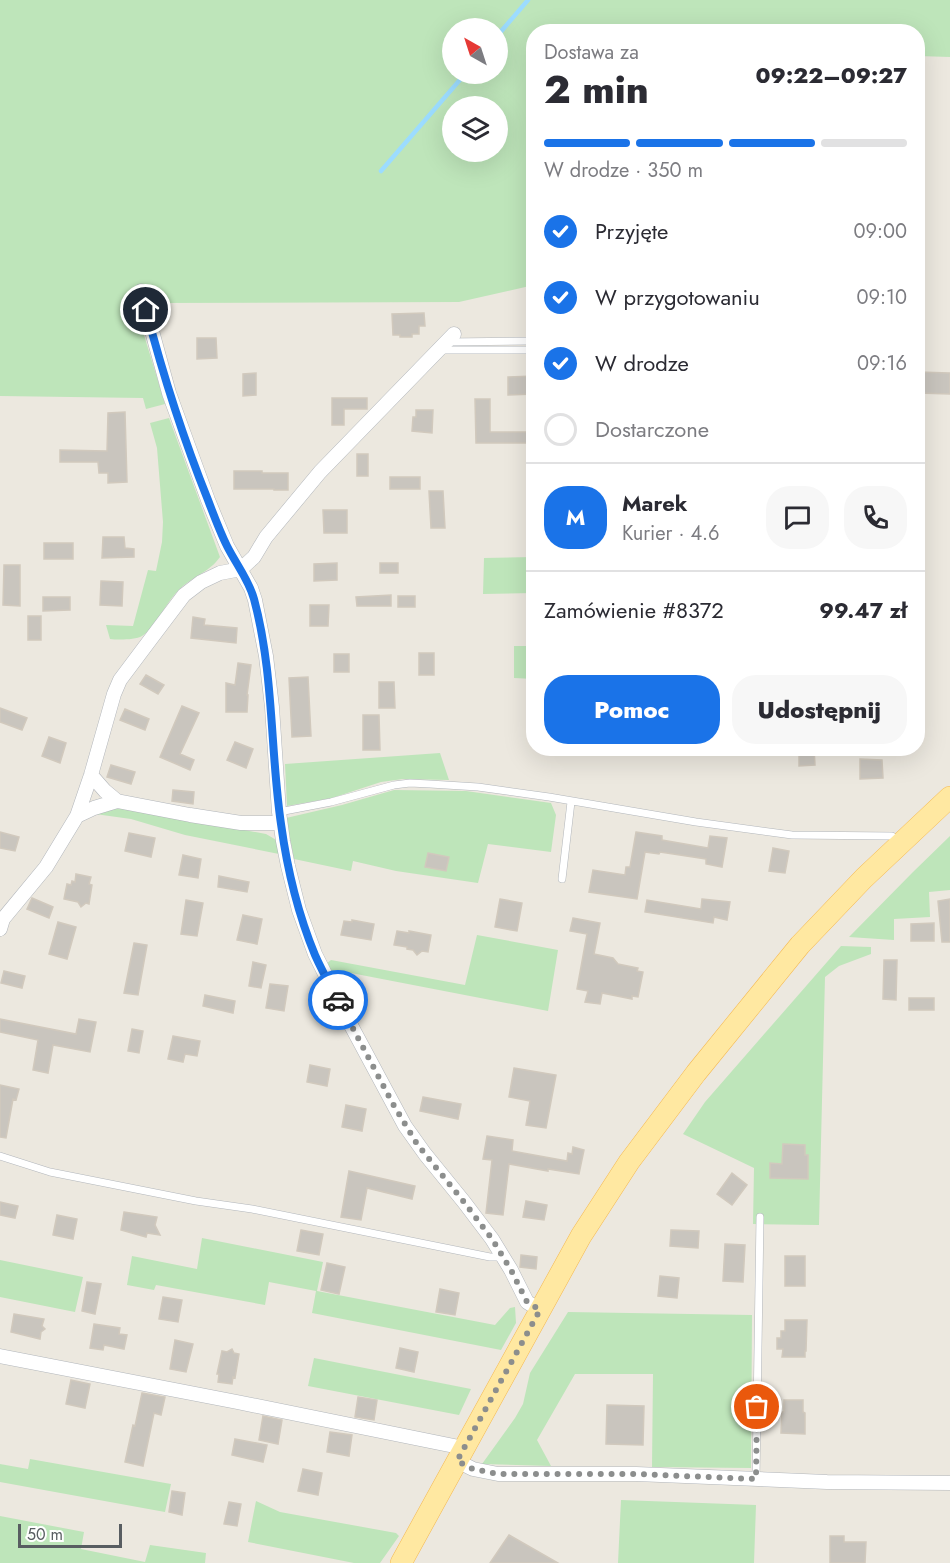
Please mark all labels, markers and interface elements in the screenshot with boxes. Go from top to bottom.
north arrow [442,18,508,84]
map controls [442,18,508,162]
text: Dostawa za [544,38,639,67]
text: 09:22–09:27 [756,59,907,91]
text: 2 min [544,61,649,118]
button: layers [442,96,508,162]
text: W drodze · 350 m [544,156,703,185]
icon: check [544,215,577,248]
text: Przyjęte [595,215,668,247]
text: 09:00 [853,217,907,246]
icon: check [544,281,577,314]
text: W przygotowaniu [595,281,760,313]
text: 09:10 [856,283,907,312]
pin [120,284,171,335]
icon: home [129,293,162,326]
icon: check [544,347,577,380]
text: W drodze [595,347,689,379]
text: 09:16 [857,349,907,378]
text: Dostarczone [595,413,709,445]
button: chat [766,486,829,549]
button: phone [844,486,907,549]
text: Marek [622,487,687,519]
text: M [566,501,585,533]
text: Kurier · 4.6 [622,519,720,548]
text: Zamówienie #8372 [544,594,724,626]
text: 99.47 zł [819,594,907,626]
button: Pomoc [544,675,720,744]
button: Udostępnij [732,675,907,744]
courier [308,970,368,1030]
icon: car [322,984,355,1017]
pin [731,1381,782,1432]
icon: bag [740,1390,773,1423]
scale bar [18,1521,122,1548]
text: 50 m [27,1523,63,1546]

